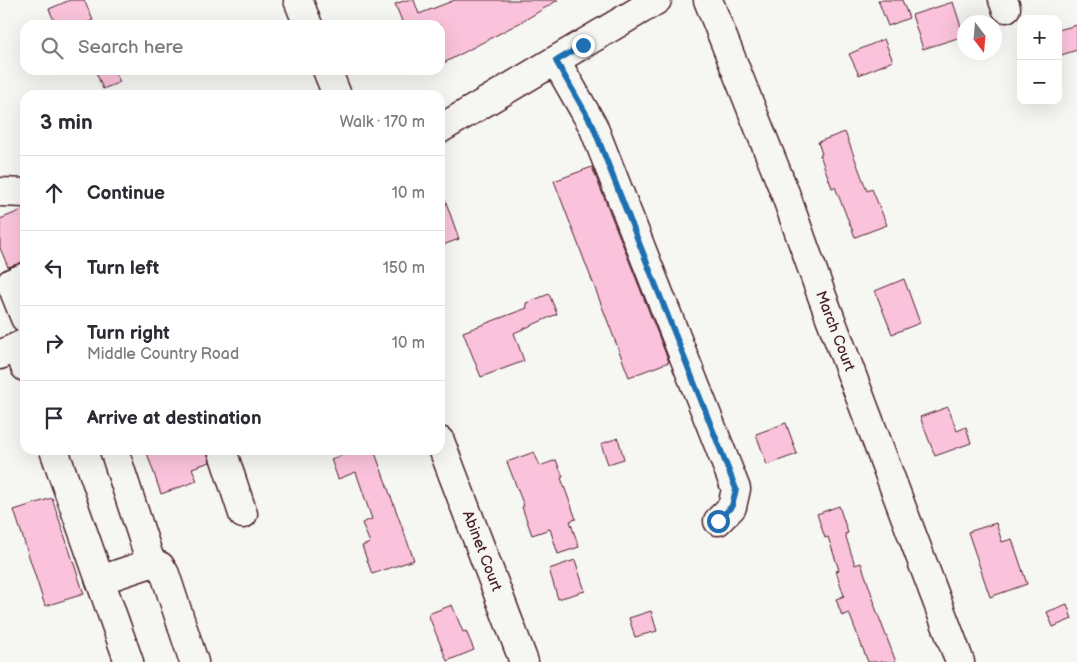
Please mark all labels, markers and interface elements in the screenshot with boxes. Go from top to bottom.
north arrow [957,15,1002,60]
map controls [1017,15,1062,105]
button: + [1017,15,1062,60]
search box [20,20,445,75]
icon: search [38,34,66,62]
route end [572,34,595,57]
text: Search here [78,36,183,59]
button: − [1017,60,1062,105]
text: 3 min [40,110,93,135]
text: Walk · 170 m [339,113,425,132]
icon: ahead [40,179,68,207]
text: Continue [87,182,165,205]
text: 10 m [392,184,425,203]
icon: left [40,254,68,282]
text: Turn left [87,257,159,280]
text: 150 m [383,259,425,278]
street label: March Court [811,288,859,374]
text: Turn right [87,322,170,345]
icon: right [40,329,68,357]
text: 10 m [392,334,425,353]
text: Middle Country Road [87,345,239,364]
icon: arrive [40,404,68,432]
text: Arrive at destination [87,407,262,430]
street label: Abinet Court [458,508,506,594]
route start [707,510,730,533]

